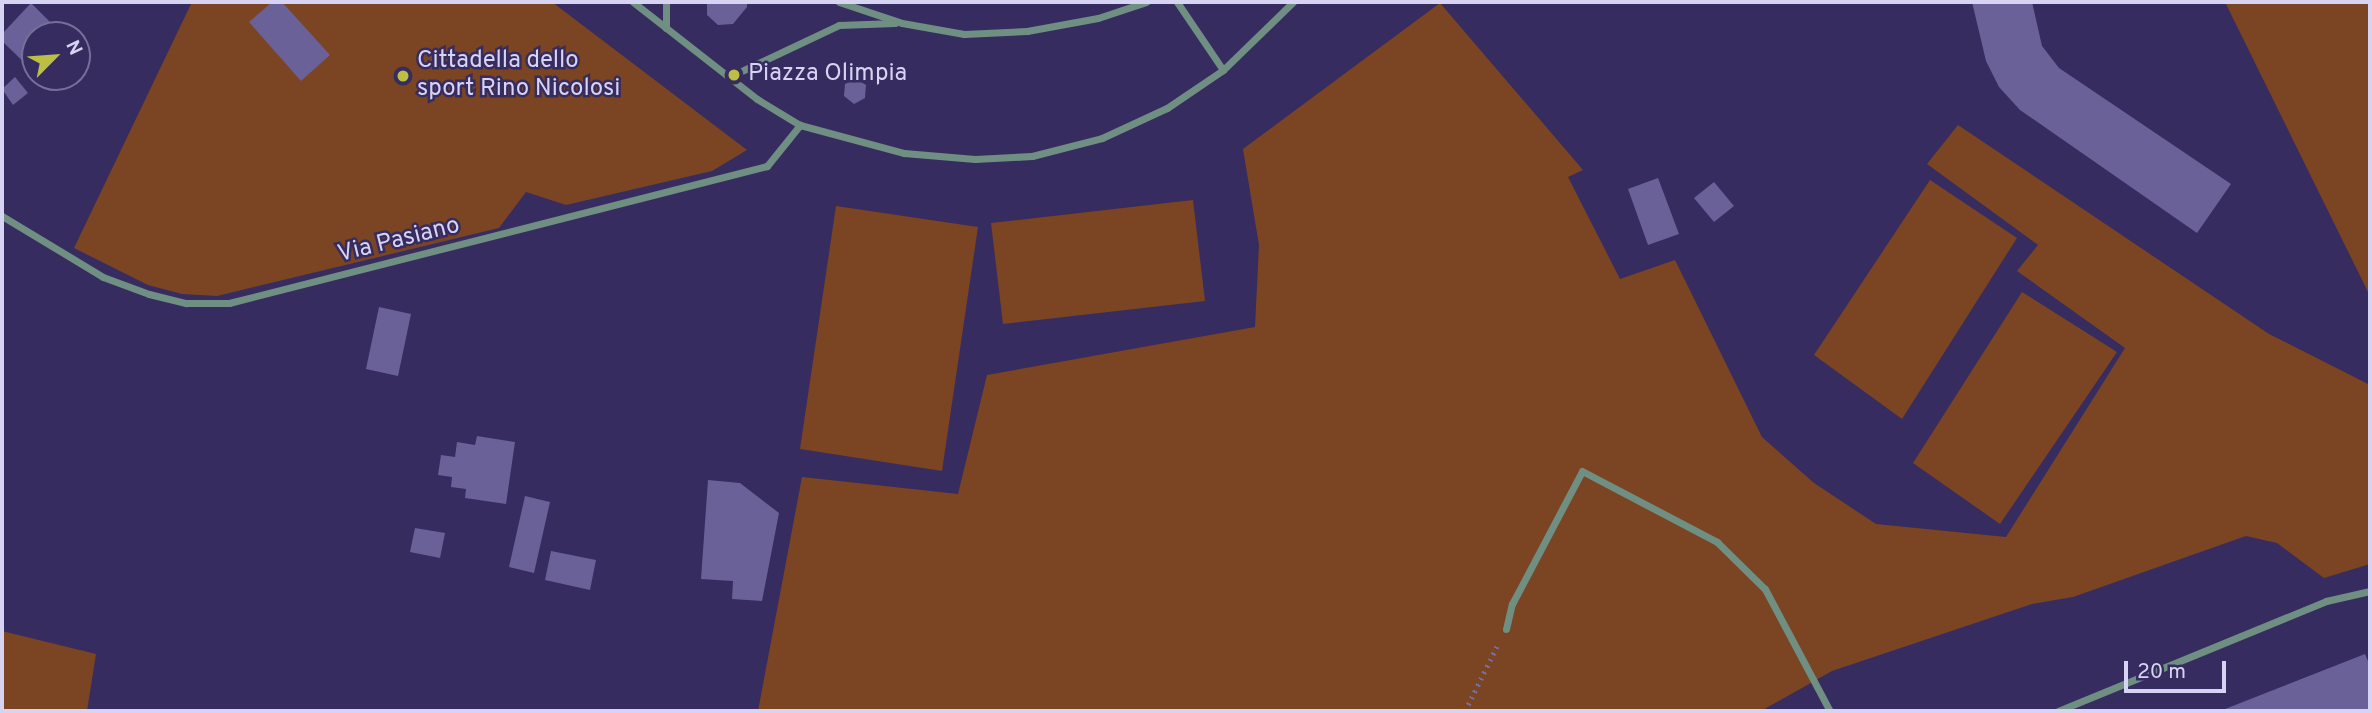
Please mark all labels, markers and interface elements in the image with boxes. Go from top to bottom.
north arrow [21,21,91,91]
text: N [59,37,87,59]
place label: Cittadella dello sport Rino Nicolosi [417,48,620,104]
place label: Piazza Olimpia [748,61,907,89]
marker: Piazza Olimpia [726,67,742,83]
marker: Cittadella dello sport Rino Nicolosi [395,68,411,84]
street label: Via Pasiano [335,212,463,270]
scale bar [2127,646,2228,690]
text: 20 m [2137,659,2186,686]

